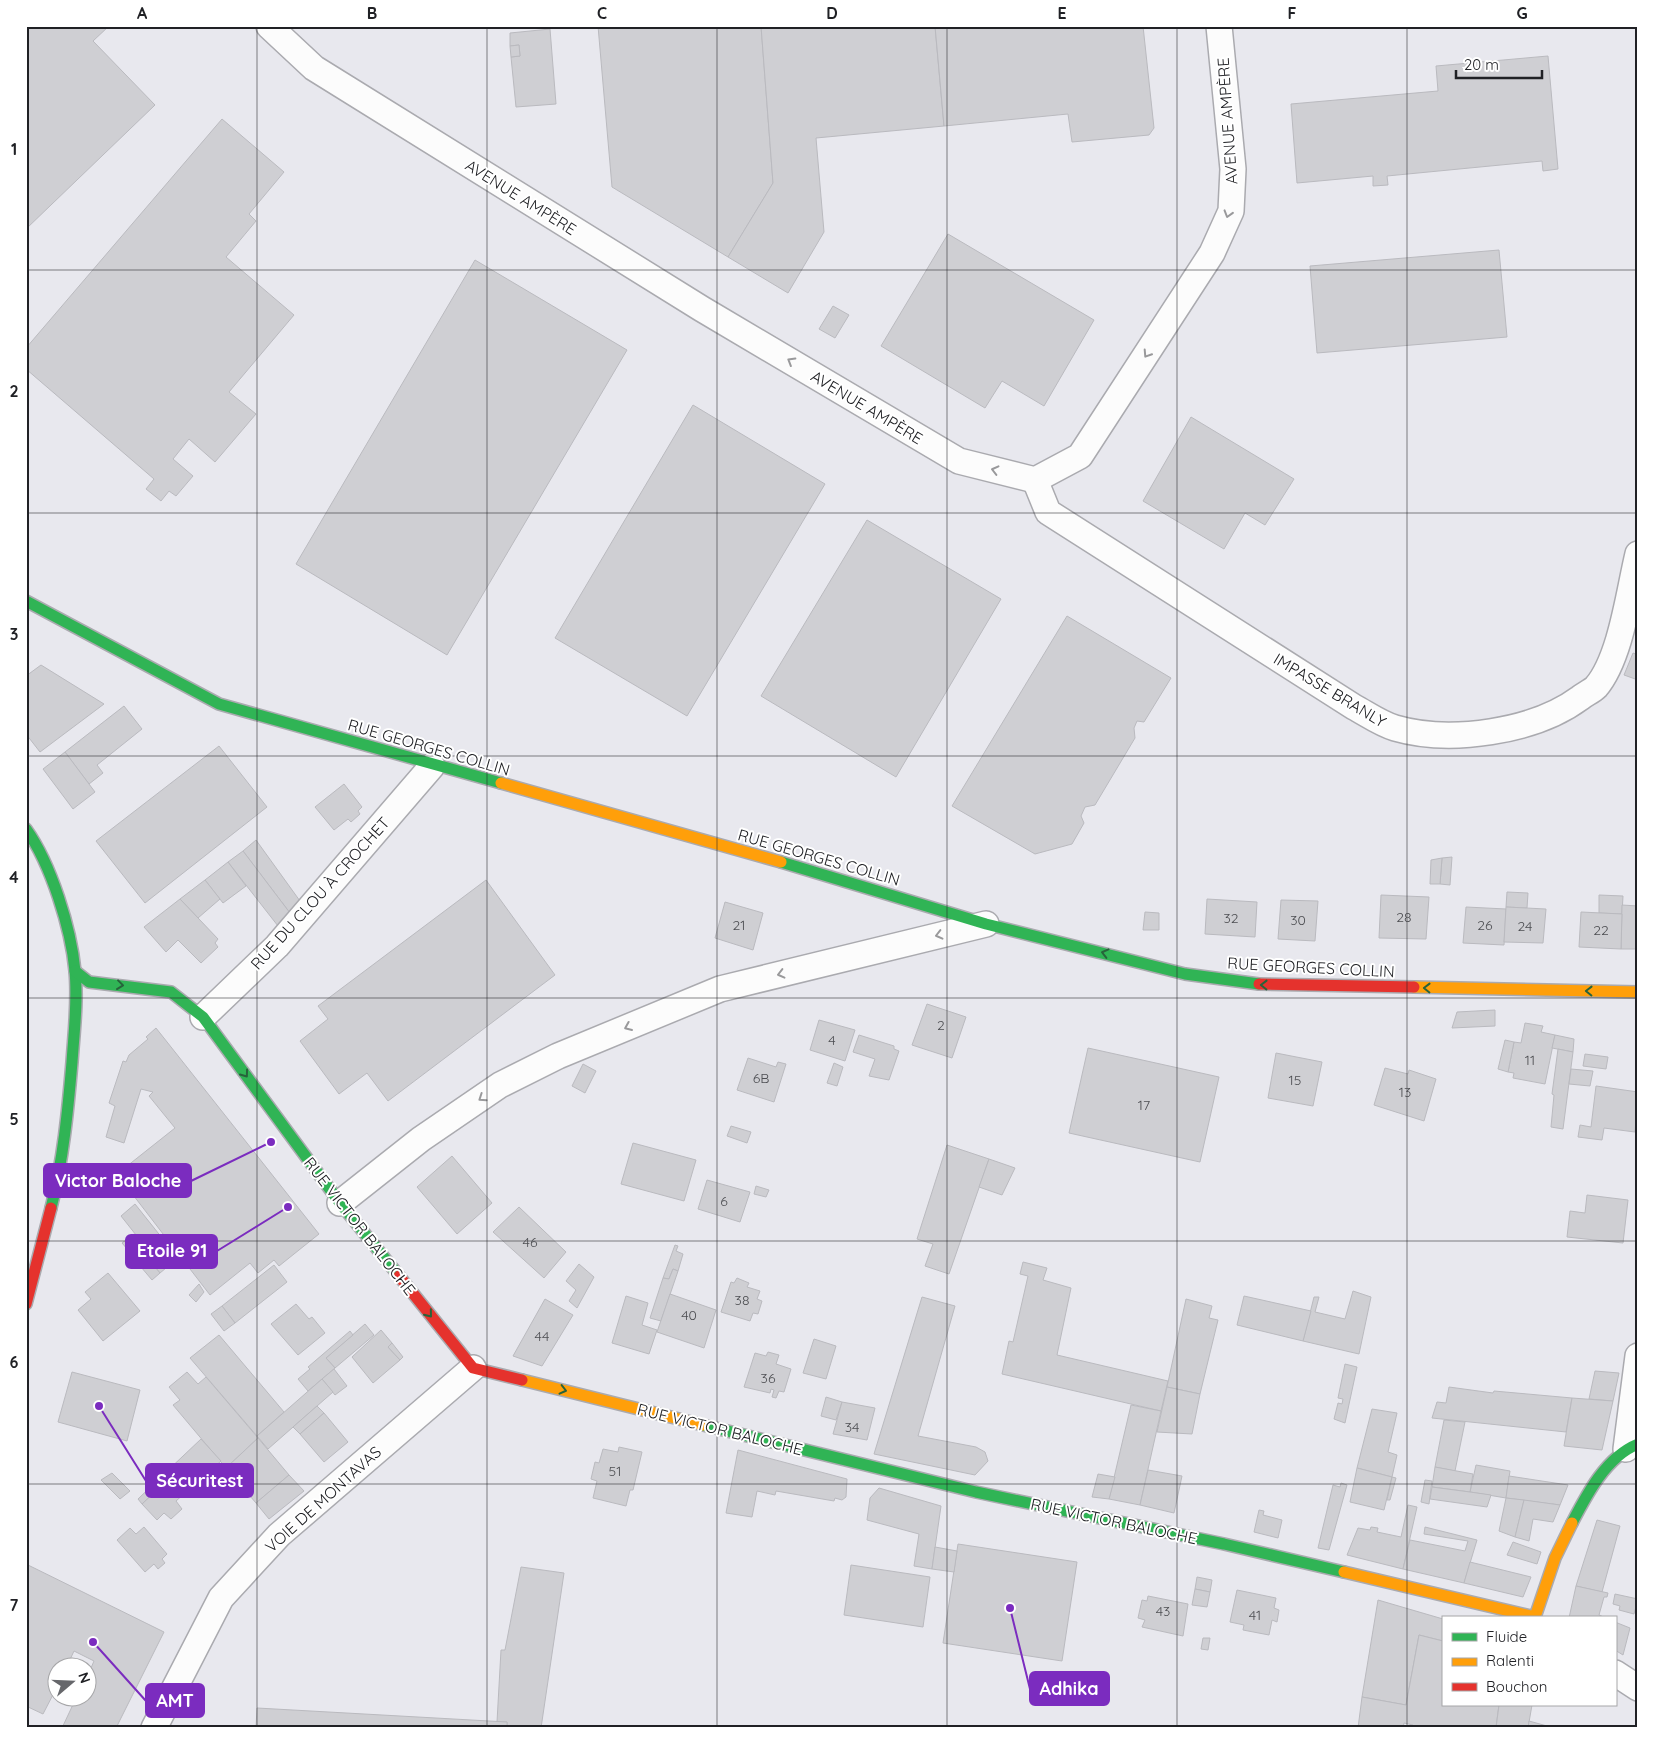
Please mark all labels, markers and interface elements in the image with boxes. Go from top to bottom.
text: A [137,3,148,23]
text: B [367,3,377,23]
text: C [597,3,607,23]
text: D [826,3,838,23]
text: E [1057,3,1067,23]
text: F [1288,3,1297,23]
text: G [1516,3,1528,23]
scale bar [1456,48,1543,80]
text: 20 m [1464,55,1499,74]
street label: AVENUE AMPÈRE [1213,57,1241,185]
text: 1 [11,139,17,159]
street label: AVENUE AMPÈRE [462,155,580,239]
one-way arrow [1224,209,1234,218]
one-way arrow [1144,348,1153,357]
one-way arrow [787,358,796,368]
street label: AVENUE AMPÈRE [807,366,927,448]
text: 2 [9,381,19,401]
one-way arrow [990,465,999,476]
text: 3 [10,624,18,644]
street label: IMPASSE BRANLY [1270,649,1390,731]
street label: RUE GEORGES COLLIN [346,714,512,780]
street label: RUE DU CLOU À CROCHET [246,812,394,973]
street label: RUE GEORGES COLLIN [736,824,902,890]
text: 4 [9,867,19,887]
house number: 28 [1396,908,1412,926]
house number: 32 [1223,909,1239,927]
house number: 30 [1290,911,1306,929]
house number: 21 [733,916,745,934]
house number: 26 [1477,916,1493,934]
house number: 24 [1518,917,1532,935]
house number: 22 [1593,921,1609,939]
one-way arrow [935,929,944,940]
one-way arrow [1101,948,1110,959]
street label: RUE GEORGES COLLIN [1227,953,1395,981]
one-way arrow [777,968,786,979]
one-way arrow [116,979,124,990]
one-way arrow [1260,979,1268,990]
one-way arrow [1422,983,1430,993]
one-way arrow [1585,986,1593,997]
house number: 2 [937,1016,945,1034]
one-way arrow [624,1021,633,1031]
house number: 4 [828,1031,836,1049]
house number: 11 [1525,1051,1535,1069]
one-way arrow [239,1068,247,1077]
house number: 6B [753,1069,769,1087]
house number: 15 [1289,1071,1301,1089]
house number: 13 [1399,1083,1411,1101]
one-way arrow [478,1091,487,1101]
house number: 17 [1138,1096,1150,1114]
text: 5 [9,1109,19,1129]
street label: RUE VICTOR BALOCHE [300,1153,420,1299]
callout: Victor Baloche [44,1164,191,1197]
text: Victor Baloche [55,1169,181,1192]
house number: 6 [720,1192,728,1210]
house number: 46 [523,1233,538,1251]
callout: Etoile 91 [126,1235,217,1268]
text: Etoile 91 [137,1239,207,1262]
house number: 38 [735,1291,749,1309]
house number: 40 [681,1306,697,1324]
one-way arrow [423,1308,432,1317]
house number: 44 [535,1327,549,1345]
text: 6 [10,1352,19,1372]
house number: 36 [761,1369,776,1387]
one-way arrow [558,1384,567,1395]
street label: RUE VICTOR BALOCHE [635,1399,805,1459]
house number: 34 [845,1418,859,1436]
street label: VOIE DE MONTAVAS [261,1442,385,1556]
house number: 51 [609,1462,621,1480]
callout: Sécuritest [146,1464,253,1497]
text: Sécuritest [156,1469,244,1492]
street label: RUE VICTOR BALOCHE [1029,1494,1199,1548]
text: 7 [10,1595,19,1615]
house number: 43 [1156,1602,1170,1620]
house number: 41 [1249,1606,1261,1624]
legend [1442,1616,1616,1706]
text: Fluide [1486,1627,1527,1646]
text: Ralenti [1486,1651,1534,1670]
north arrow [48,1656,98,1706]
text: N [74,1670,94,1686]
callout: Adhika [1030,1672,1109,1705]
text: Adhika [1039,1677,1099,1700]
text: Bouchon [1486,1677,1547,1696]
callout: AMT [146,1684,204,1717]
text: AMT [156,1689,194,1712]

